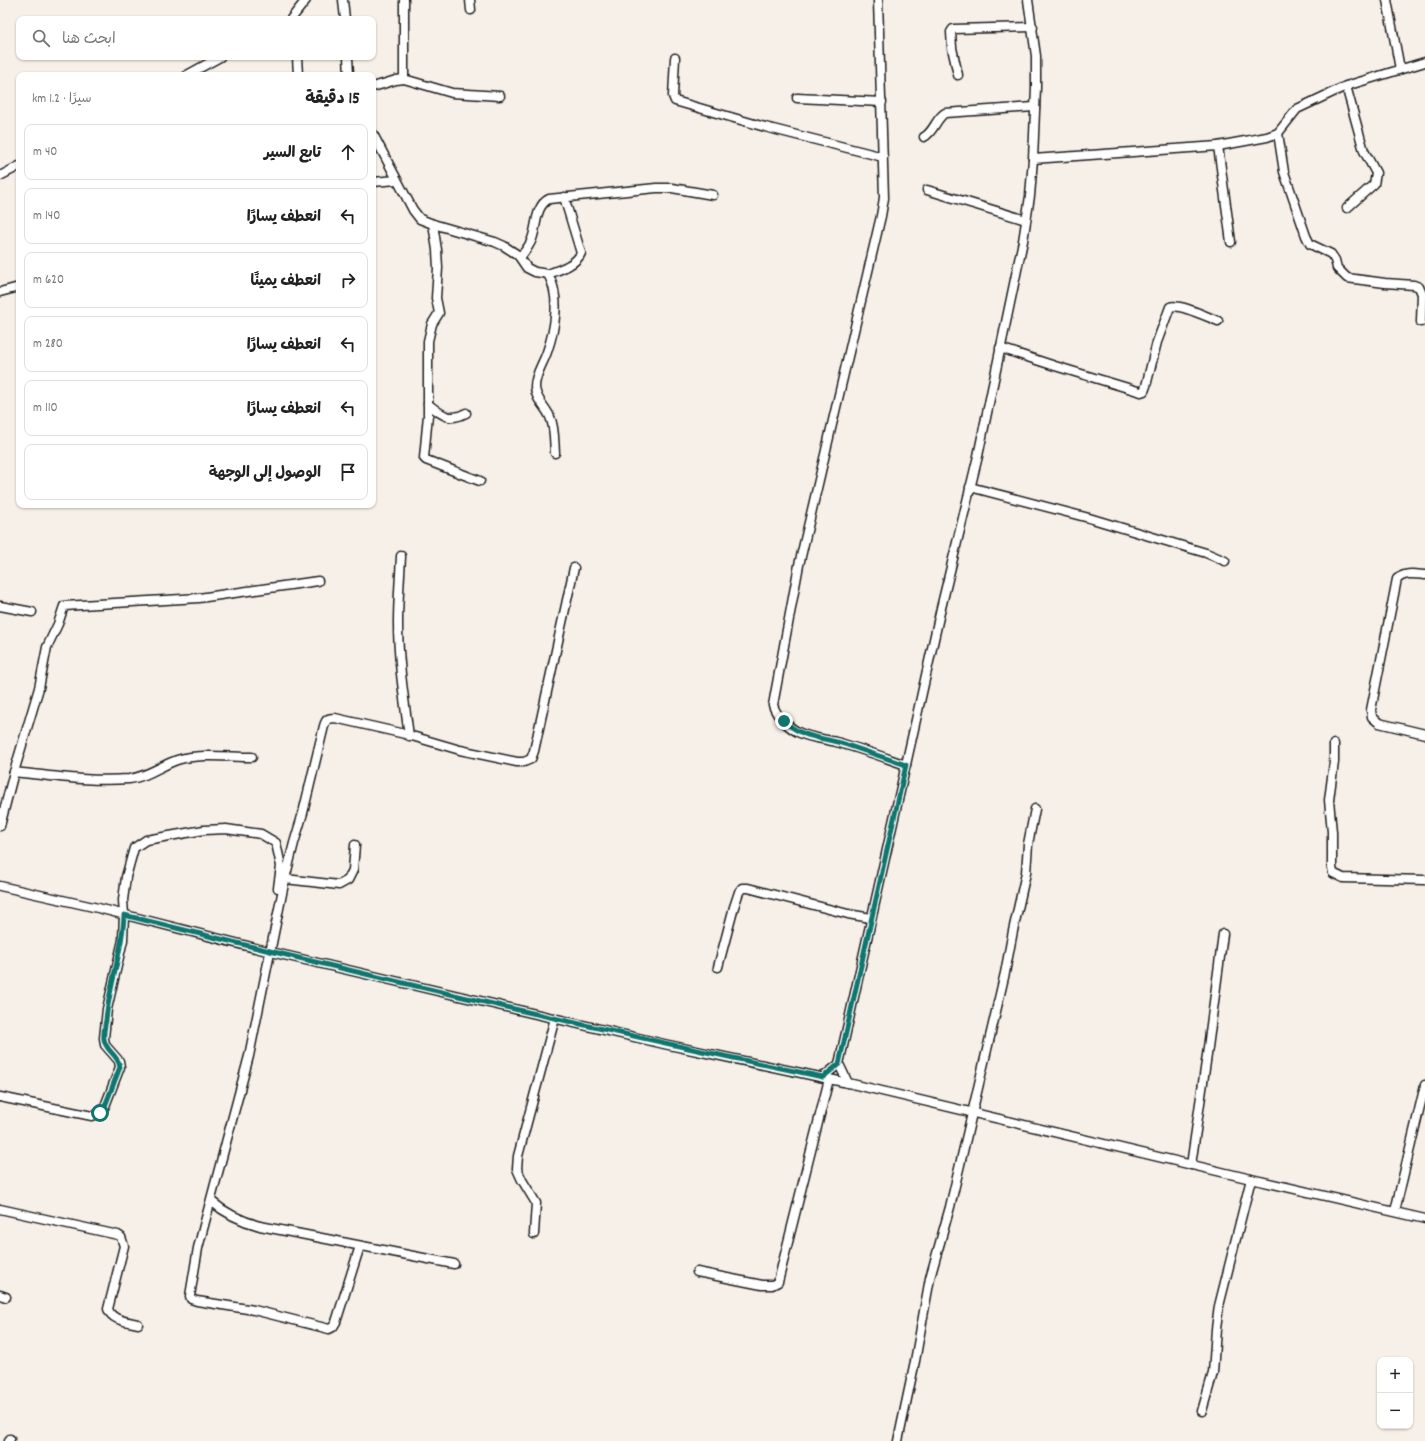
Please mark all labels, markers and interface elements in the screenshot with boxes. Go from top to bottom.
search box [16,16,376,60]
icon: search [30,27,52,49]
text: ابحث هنا [62,29,116,51]
text: 15 دقيقة [305,88,360,112]
text: سيرًا · 1.2 km [32,90,92,109]
icon: ahead [337,141,359,163]
text: 40 m [33,143,57,162]
text: تابع السير [264,143,321,165]
icon: left [337,205,359,227]
text: 140 m [33,207,60,226]
text: انعطف يسارًا [247,207,321,229]
icon: right [337,269,359,291]
text: 620 m [33,271,64,290]
text: انعطف يمينًا [251,271,321,293]
icon: left [337,333,359,355]
text: 280 m [33,335,63,354]
text: انعطف يسارًا [247,335,321,357]
icon: left [337,397,359,419]
text: 110 m [33,399,58,418]
text: انعطف يسارًا [247,399,321,421]
icon: arrive [337,461,359,483]
text: الوصول إلى الوجهة [209,463,321,485]
route end [775,712,793,730]
route start [91,1104,109,1122]
map controls [1377,1357,1413,1429]
button: + [1377,1357,1413,1393]
button: − [1377,1393,1413,1429]

